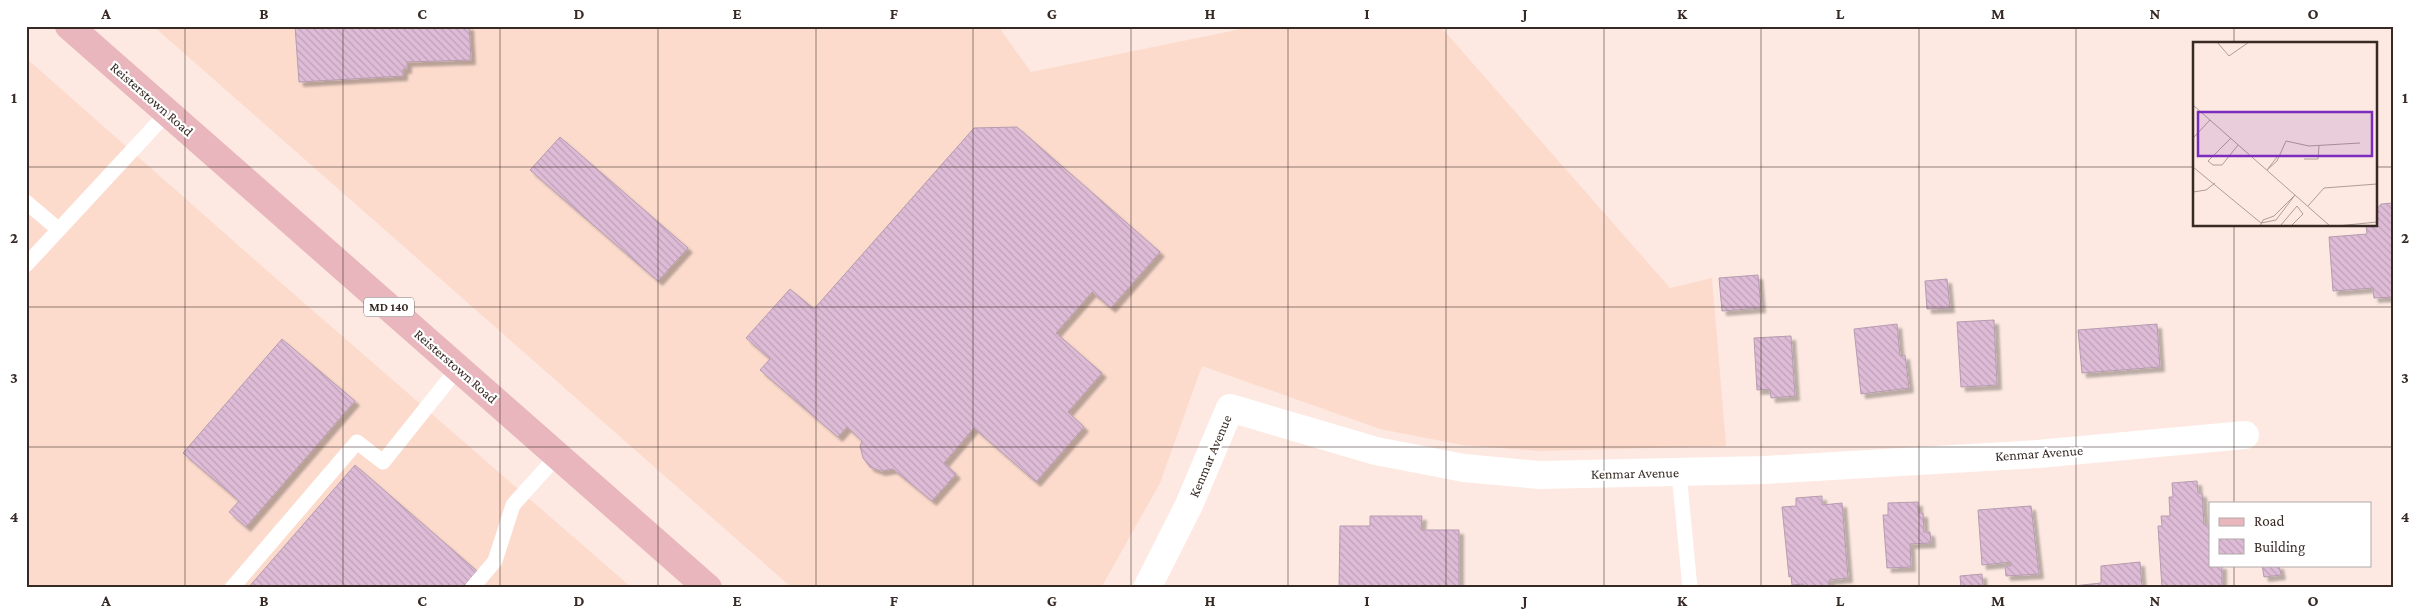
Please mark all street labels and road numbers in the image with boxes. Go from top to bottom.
street label: Reisterstown Road [107,59,197,140]
road number: MD 140 [364,298,414,316]
street label: Reisterstown Road [411,326,501,407]
street label: Kenmar Avenue [1185,412,1235,500]
street label: Kenmar Avenue [1994,442,2084,464]
street label: Kenmar Avenue [1591,464,1679,482]

